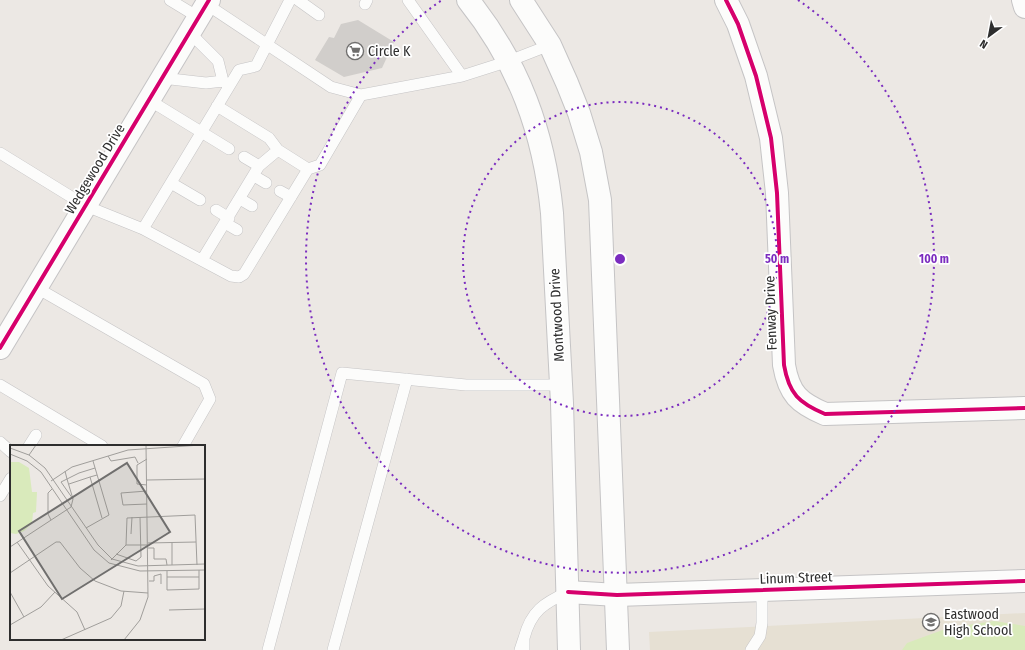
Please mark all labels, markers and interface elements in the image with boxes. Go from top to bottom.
north arrow [969,16,1009,56]
text: N [978,37,990,51]
supermarket icon: Circle K [345,41,365,61]
place label: Circle K [368,43,411,60]
street label: Wedgewood Drive [61,121,129,217]
centre of rings [613,252,627,266]
text: 50 m [765,252,789,266]
text: 100 m [919,252,949,266]
street label: Montwood Drive [546,268,568,362]
street label: Fenway Drive [761,275,781,351]
inset map [10,445,205,640]
street label: Linum Street [759,568,833,588]
place label: Eastwood High School [944,606,1012,639]
school or university icon: Eastwood High School [921,612,941,632]

